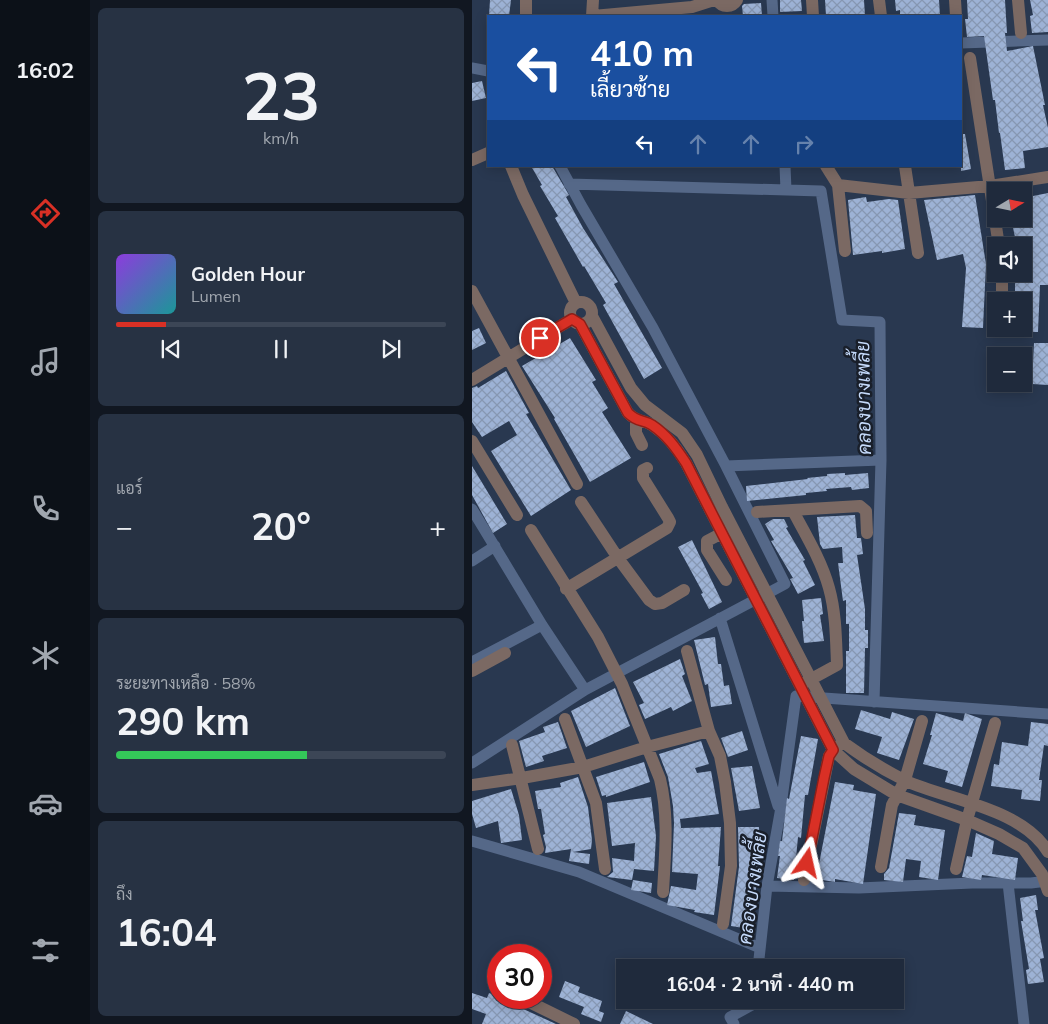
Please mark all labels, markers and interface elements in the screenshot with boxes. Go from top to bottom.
text: 410 m [590,31,694,75]
icon: left [507,35,572,100]
text: 23 [242,55,320,136]
text: 16:02 [16,56,74,84]
text: เลี้ยวซ้าย [590,75,670,103]
text: km/h [263,128,299,148]
icon: left [631,130,659,158]
icon: ahead [684,130,712,158]
icon: ahead [737,130,765,158]
icon: right [790,130,818,158]
north arrow [987,182,1032,228]
map controls [987,182,1032,392]
icon: directions [28,196,63,231]
button: sound [987,237,1032,282]
text: Golden Hour [191,262,305,286]
text: Lumen [191,286,241,306]
button: + [987,292,1032,337]
pin [519,317,561,359]
icon: arrive [526,324,554,352]
icon: previous [157,335,185,363]
icon: pause [267,335,295,363]
icon: next [377,335,405,363]
water label: คลองบางเพลี้ย [844,341,876,455]
icon: music [28,344,63,379]
button: − [987,347,1032,392]
text: แอร์ [116,478,142,498]
icon: phone [28,491,63,526]
text: 20° [251,502,311,550]
text: − [116,509,133,544]
text: + [429,509,446,544]
icon: climate [28,638,63,673]
text: ระยะทางเหลือ · 58% [116,673,256,693]
text: 290 km [116,697,250,745]
icon: car [28,786,63,821]
water label: คลองบางเพลี้ย [726,829,772,946]
position arrow [780,836,832,888]
text: ถึง [116,884,133,904]
text: 16:04 [116,908,217,956]
icon: filters [28,933,63,968]
speed limit sign: 30 [487,944,552,1009]
text: 16:04 · 2 นาที · 440 m [666,972,854,996]

